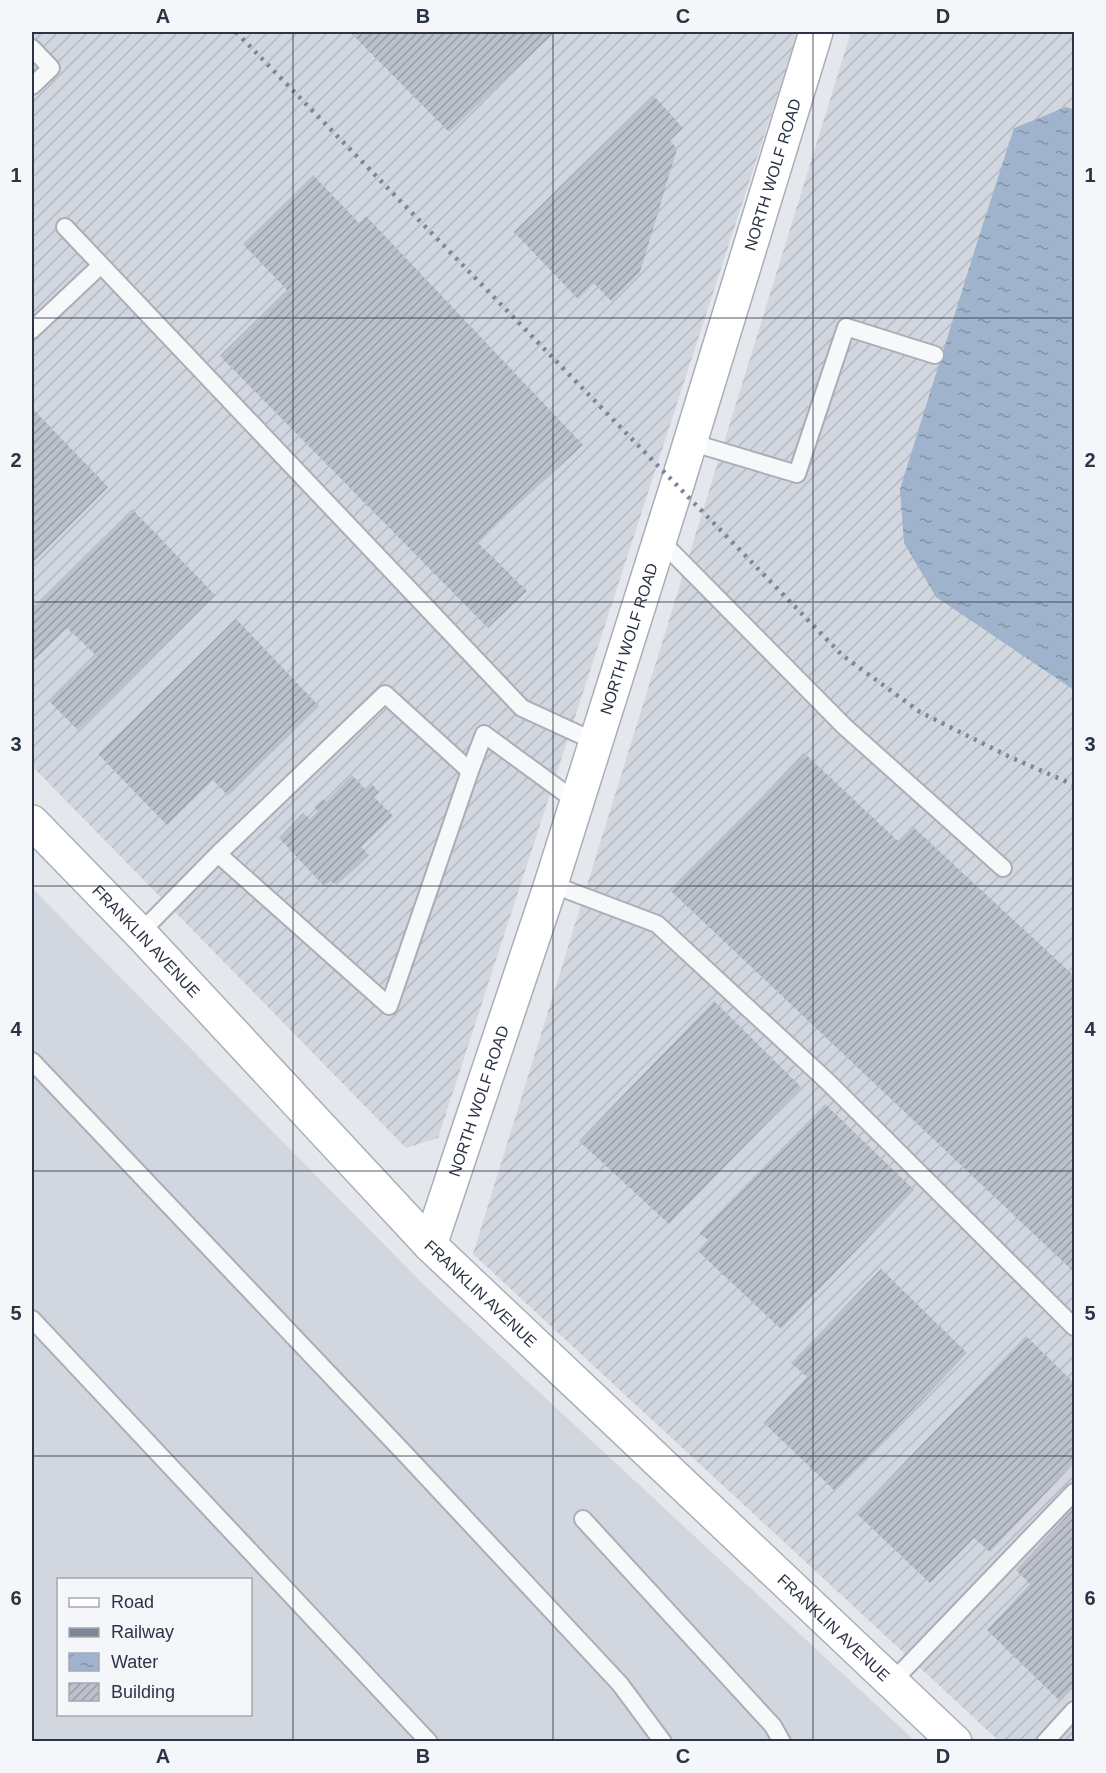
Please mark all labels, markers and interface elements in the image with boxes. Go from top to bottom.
text: A [156,5,170,27]
text: B [416,5,430,27]
text: C [676,5,690,27]
text: D [936,5,950,27]
street label: NORTH WOLF ROAD [741,96,804,252]
text: 1 [10,164,22,186]
text: 1 [1084,164,1096,186]
text: 2 [10,449,22,471]
text: 2 [1084,449,1096,471]
street label: NORTH WOLF ROAD [597,561,660,717]
text: 3 [10,733,22,755]
text: 3 [1084,733,1096,755]
street label: FRANKLIN AVENUE [90,882,203,1000]
text: 4 [10,1018,22,1040]
text: 4 [1084,1018,1096,1040]
street label: NORTH WOLF ROAD [445,1023,511,1179]
street label: FRANKLIN AVENUE [422,1236,540,1350]
text: 5 [10,1302,22,1324]
text: 5 [1084,1302,1096,1324]
street label: FRANKLIN AVENUE [775,1571,893,1684]
legend [57,1578,252,1716]
text: 6 [10,1587,22,1609]
text: 6 [1084,1587,1096,1609]
text: Road [111,1592,154,1612]
text: Railway [111,1622,174,1642]
text: Water [111,1652,158,1672]
text: Building [111,1682,175,1702]
text: A [156,1745,170,1767]
text: B [416,1745,430,1767]
text: C [676,1745,690,1767]
text: D [936,1745,950,1767]

